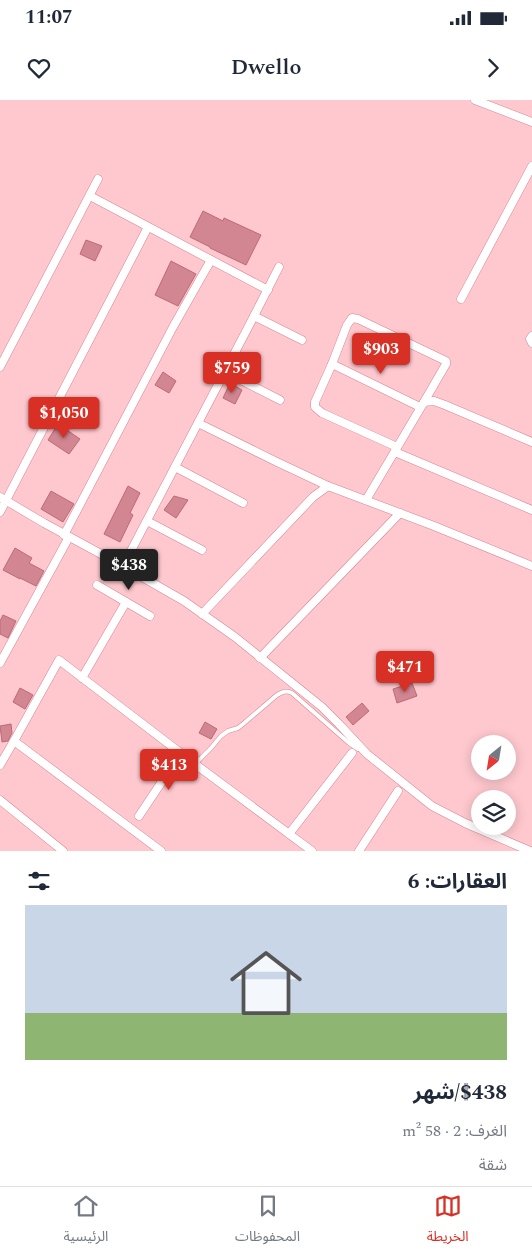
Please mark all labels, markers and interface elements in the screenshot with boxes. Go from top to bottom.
text: 11:07 [25,3,73,32]
text: Dwello [231,51,301,84]
icon: heart [25,54,53,82]
icon: forward [479,54,507,82]
pin: $903 [351,332,411,375]
text: $903 [363,337,399,361]
pin: $759 [202,352,262,394]
text: $759 [214,356,250,380]
pin: $1,050 [23,396,105,439]
text: $1,050 [39,401,89,425]
pin: $438 [99,548,159,591]
text: $438 [111,553,147,577]
pin: $471 [375,650,435,693]
text: $471 [387,655,423,679]
north arrow [471,735,516,780]
map controls [471,735,516,835]
pin: $413 [139,748,199,791]
text: $413 [151,753,187,777]
button: layers [471,790,516,835]
text: العقارات: 6 [408,866,507,898]
icon: filters [25,867,53,895]
icon: home [221,938,311,1028]
text: $438/شهر [413,1077,507,1109]
text: الغرف: 2 · 58 m² [402,1119,507,1143]
text: شقة [479,1153,507,1177]
tab: الرئيسية [63,1192,108,1251]
tab: المحفوظات [235,1192,300,1251]
tab: الخريطة [427,1192,469,1251]

